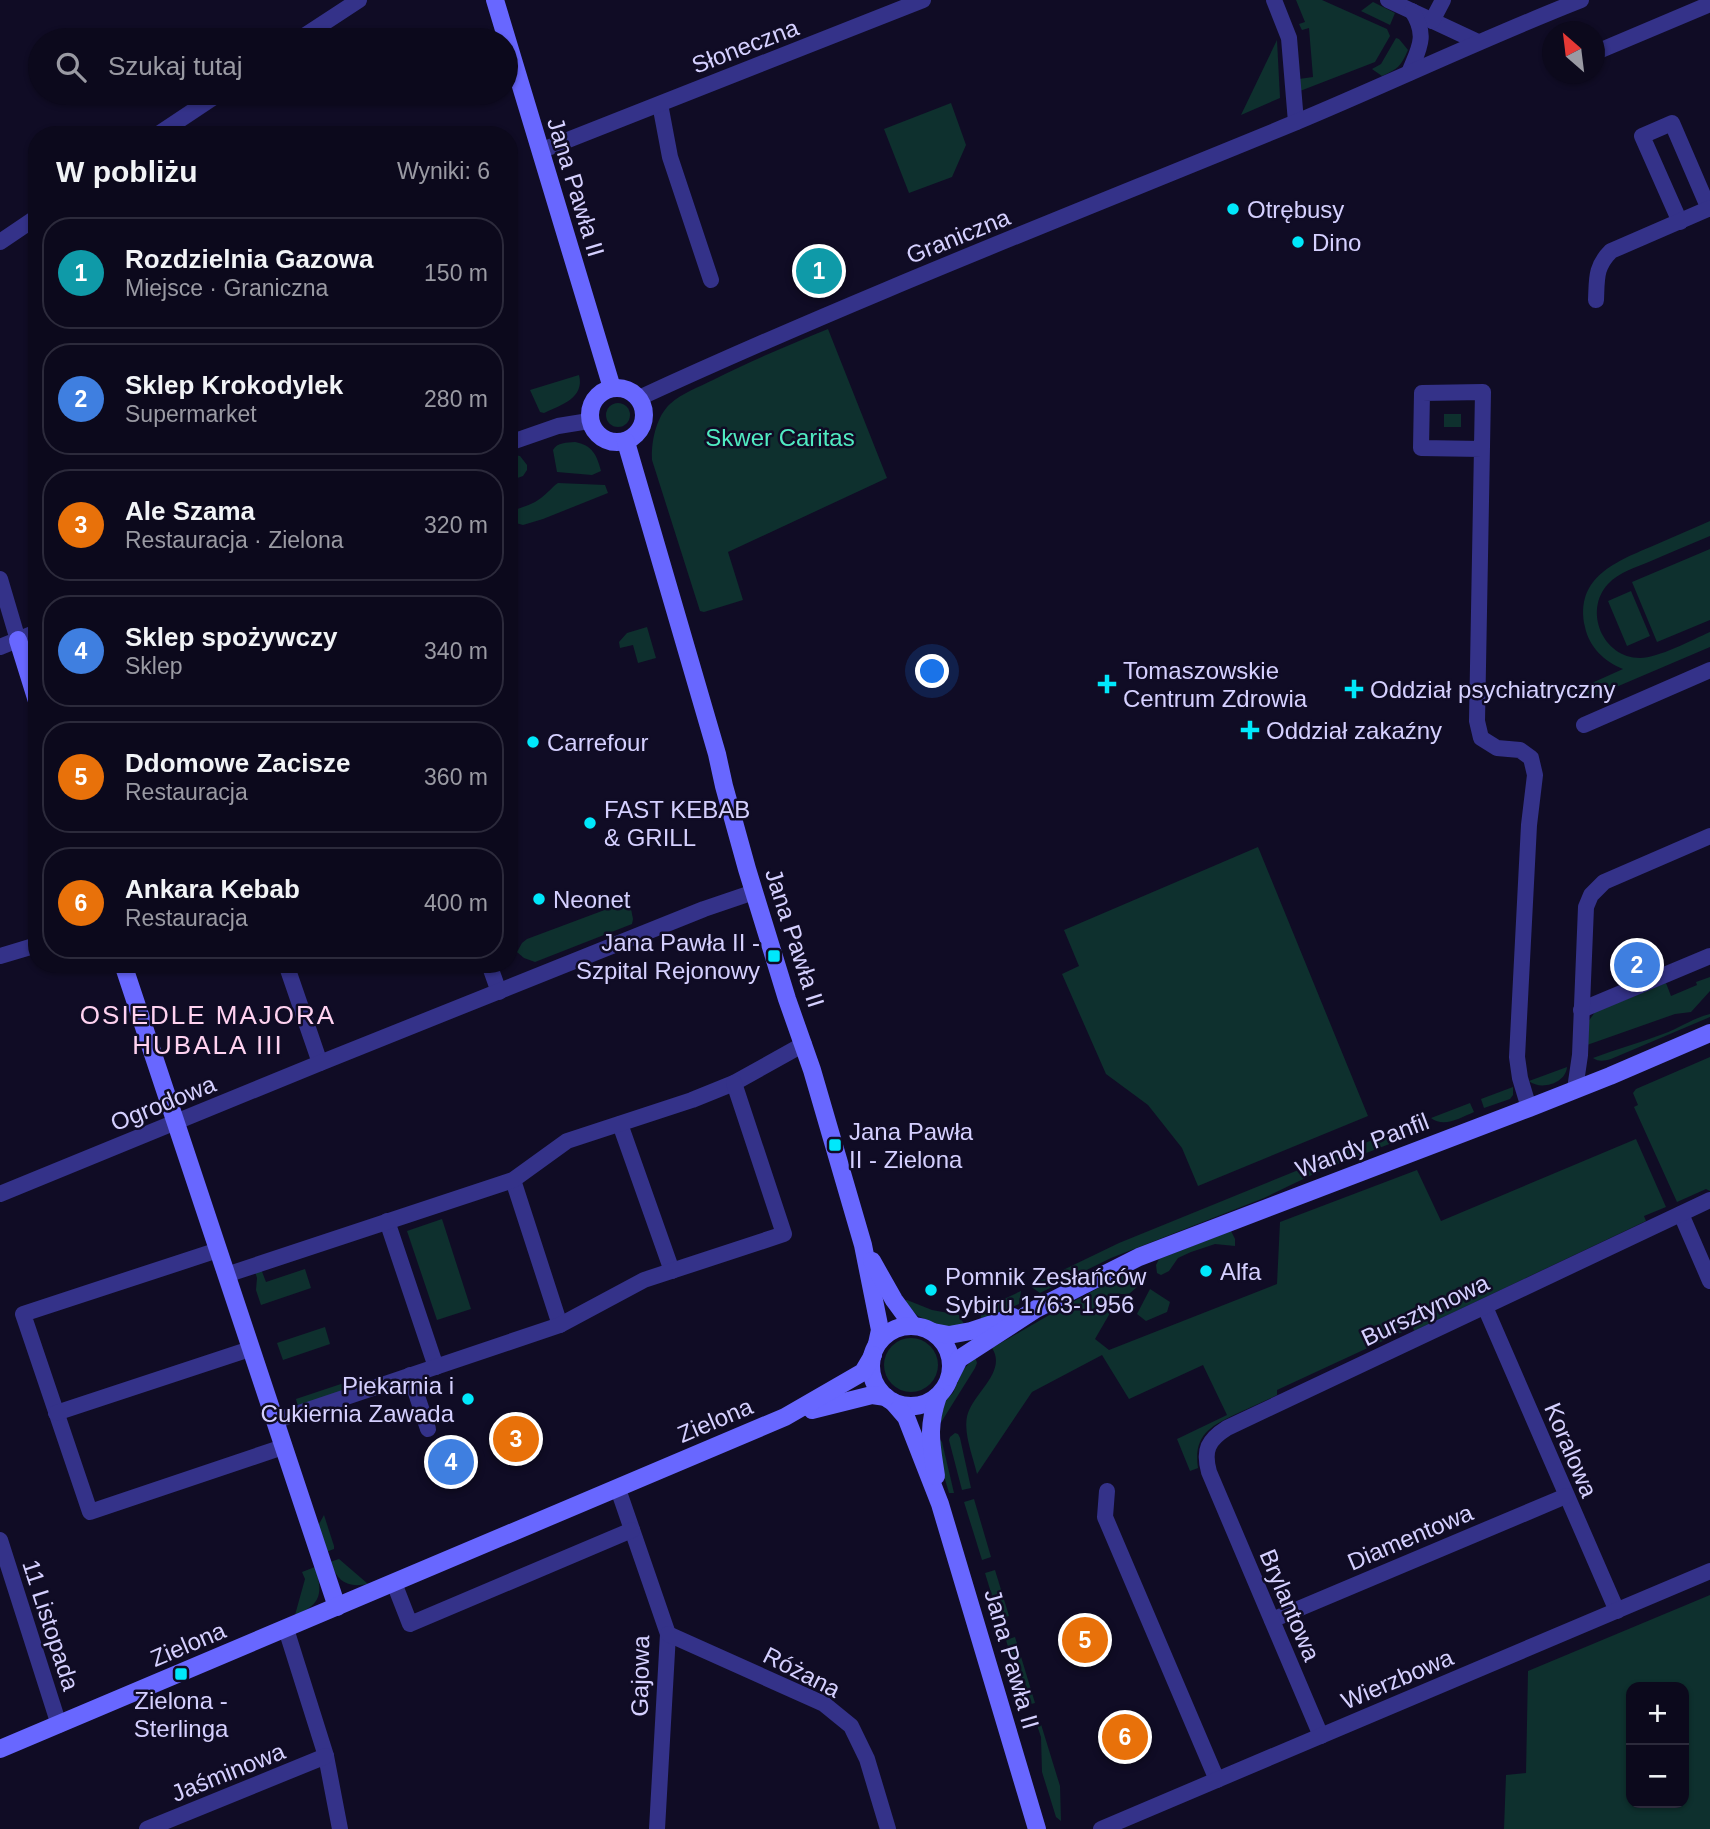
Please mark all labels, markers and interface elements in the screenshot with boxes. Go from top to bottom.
street label: Słoneczna [688,13,803,79]
north arrow [1542,21,1605,84]
search box [28,28,518,105]
icon: search [52,48,90,86]
text: Szukaj tutaj [108,51,242,81]
street label: Jana Pawła II [542,114,610,260]
text: W pobliżu [56,155,198,188]
text: Wyniki: 6 [397,158,490,184]
place label: Otrębusy [1247,196,1344,223]
marker: Otrębusy [1225,201,1241,217]
street label: Graniczna [902,203,1014,269]
place label: Dino [1312,229,1361,256]
marker: Dino [1290,234,1306,250]
text: Rozdzielnia Gazowa [125,244,374,274]
pin: 1 [796,245,842,297]
text: 1 [75,260,87,286]
text: 150 m [424,260,488,286]
text: Miejsce · Graniczna [125,275,328,301]
text: Sklep Krokodylek [125,370,343,400]
text: 2 [75,386,87,412]
text: 280 m [424,386,488,412]
text: Supermarket [125,401,257,427]
park label: Skwer Caritas [705,424,855,451]
text: Ale Szama [125,496,255,526]
text: 3 [75,512,87,538]
text: 320 m [424,512,488,538]
text: Restauracja · Zielona [125,527,344,553]
text: Sklep spożywczy [125,622,337,652]
text: 4 [75,638,87,664]
text: 340 m [424,638,488,664]
text: Sklep [125,653,183,679]
your location [915,654,949,688]
place label: Tomaszowskie Centrum Zdrowia [1123,657,1308,712]
marker: Tomaszowskie Centrum Zdrowia [1097,674,1117,694]
place label: Oddział psychiatryczny [1370,676,1615,703]
marker: Oddział psychiatryczny [1344,679,1364,699]
place label: Oddział zakaźny [1266,717,1442,744]
marker: Oddział zakaźny [1240,720,1260,740]
place label: Carrefour [547,729,648,756]
marker: Carrefour [525,734,541,750]
text: Ddomowe Zacisze [125,748,350,778]
text: 5 [75,764,87,790]
text: 360 m [424,764,488,790]
text: Restauracja [125,779,248,805]
place label: FAST KEBAB & GRILL [604,796,750,851]
marker: FAST KEBAB & GRILL [582,815,598,831]
street label: Jana Pawła II [760,865,830,1011]
text: Ankara Kebab [125,874,300,904]
place label: Neonet [553,886,631,913]
text: 6 [75,890,87,916]
text: 400 m [424,890,488,916]
marker: Neonet [531,891,547,907]
text: Restauracja [125,905,248,931]
place label: Jana Pawła II - Szpital Rejonowy [576,929,760,984]
pin: 2 [1614,939,1660,991]
marker: Jana Pawła II - Szpital Rejonowy [766,948,782,964]
district label: OSIEDLE MAJORA HUBALA III [80,1000,336,1060]
street label: Ogrodowa [107,1069,220,1136]
street label: Wandy Panfil [1292,1107,1432,1183]
place label: Jana Pawła II - Zielona [849,1118,974,1173]
marker: Jana Pawła II - Zielona [827,1137,843,1153]
place label: Alfa [1220,1258,1262,1285]
place label: Pomnik Zesłańców Sybiru 1763-1956 [945,1263,1147,1318]
marker: Alfa [1198,1263,1214,1279]
street label: Bursztynowa [1357,1268,1494,1351]
marker: Pomnik Zesłańców Sybiru 1763-1956 [923,1282,939,1298]
place label: Piekarnia i Cukiernia Zawada [261,1372,455,1427]
marker: Piekarnia i Cukiernia Zawada [460,1391,476,1407]
street label: Zielona [673,1392,757,1448]
street label: Koralowa [1539,1399,1603,1502]
pin: 3 [493,1413,539,1465]
pin: 4 [428,1436,474,1488]
street label: Diamentowa [1343,1498,1477,1575]
street label: Brylantowa [1254,1545,1326,1666]
street label: 11 Listopada [17,1556,85,1694]
street label: Jana Pawła II [979,1586,1045,1732]
pin: 5 [1062,1614,1108,1666]
street label: Zielona [146,1616,230,1672]
street label: Gajowa [626,1634,654,1717]
street label: Różana [759,1641,846,1703]
street label: Wierzbowa [1337,1643,1458,1715]
marker: Zielona - Sterlinga [173,1666,189,1682]
map controls [1626,1682,1689,1808]
button: + [1626,1682,1689,1745]
place label: Zielona - Sterlinga [134,1687,229,1742]
pin: 6 [1102,1711,1148,1763]
street label: Jaśminowa [167,1737,289,1807]
button: − [1626,1745,1689,1808]

